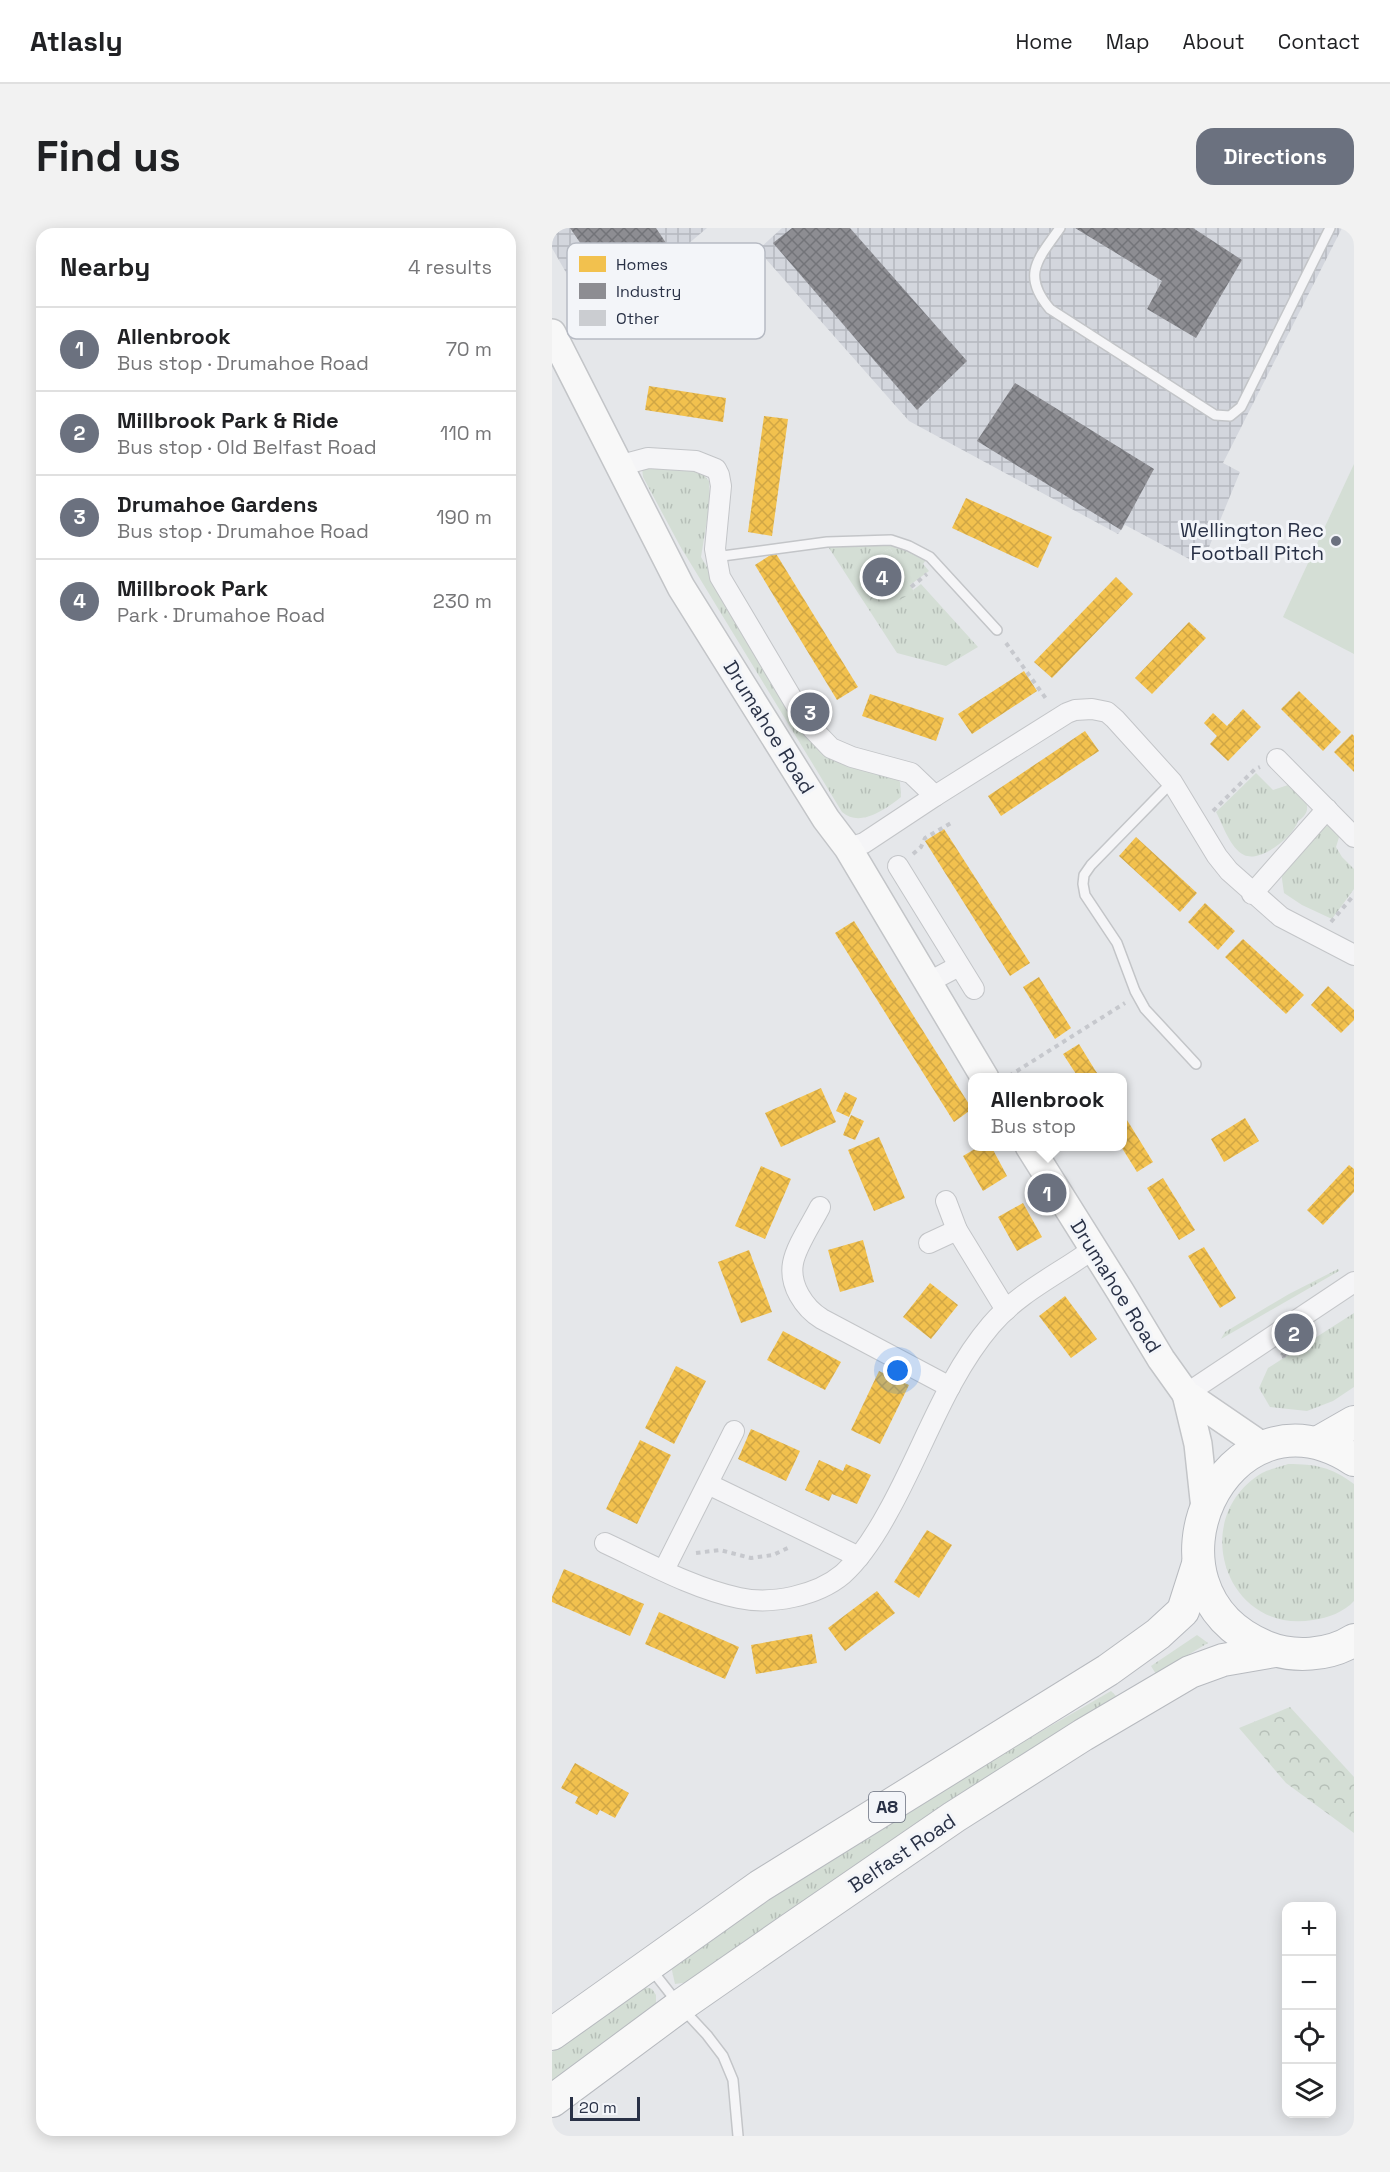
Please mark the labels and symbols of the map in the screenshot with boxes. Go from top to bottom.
legend [567,243,765,339]
text: Homes [616,254,668,275]
text: Industry [616,281,681,302]
text: Other [616,308,659,329]
place label: Wellington Rec Football Pitch [1180,517,1324,566]
marker: Wellington Rec Football Pitch [1329,534,1343,548]
pin: 4 [862,554,902,600]
street label: Drumahoe Road [718,655,820,799]
pin: 3 [790,690,830,734]
pin: 1 [1028,1170,1066,1216]
street label: Drumahoe Road [1065,1214,1167,1358]
pin: 2 [1274,1310,1314,1356]
your location [883,1356,912,1385]
road number: A8 [869,1792,905,1822]
street label: Belfast Road [843,1808,961,1898]
scale bar [570,2094,640,2122]

